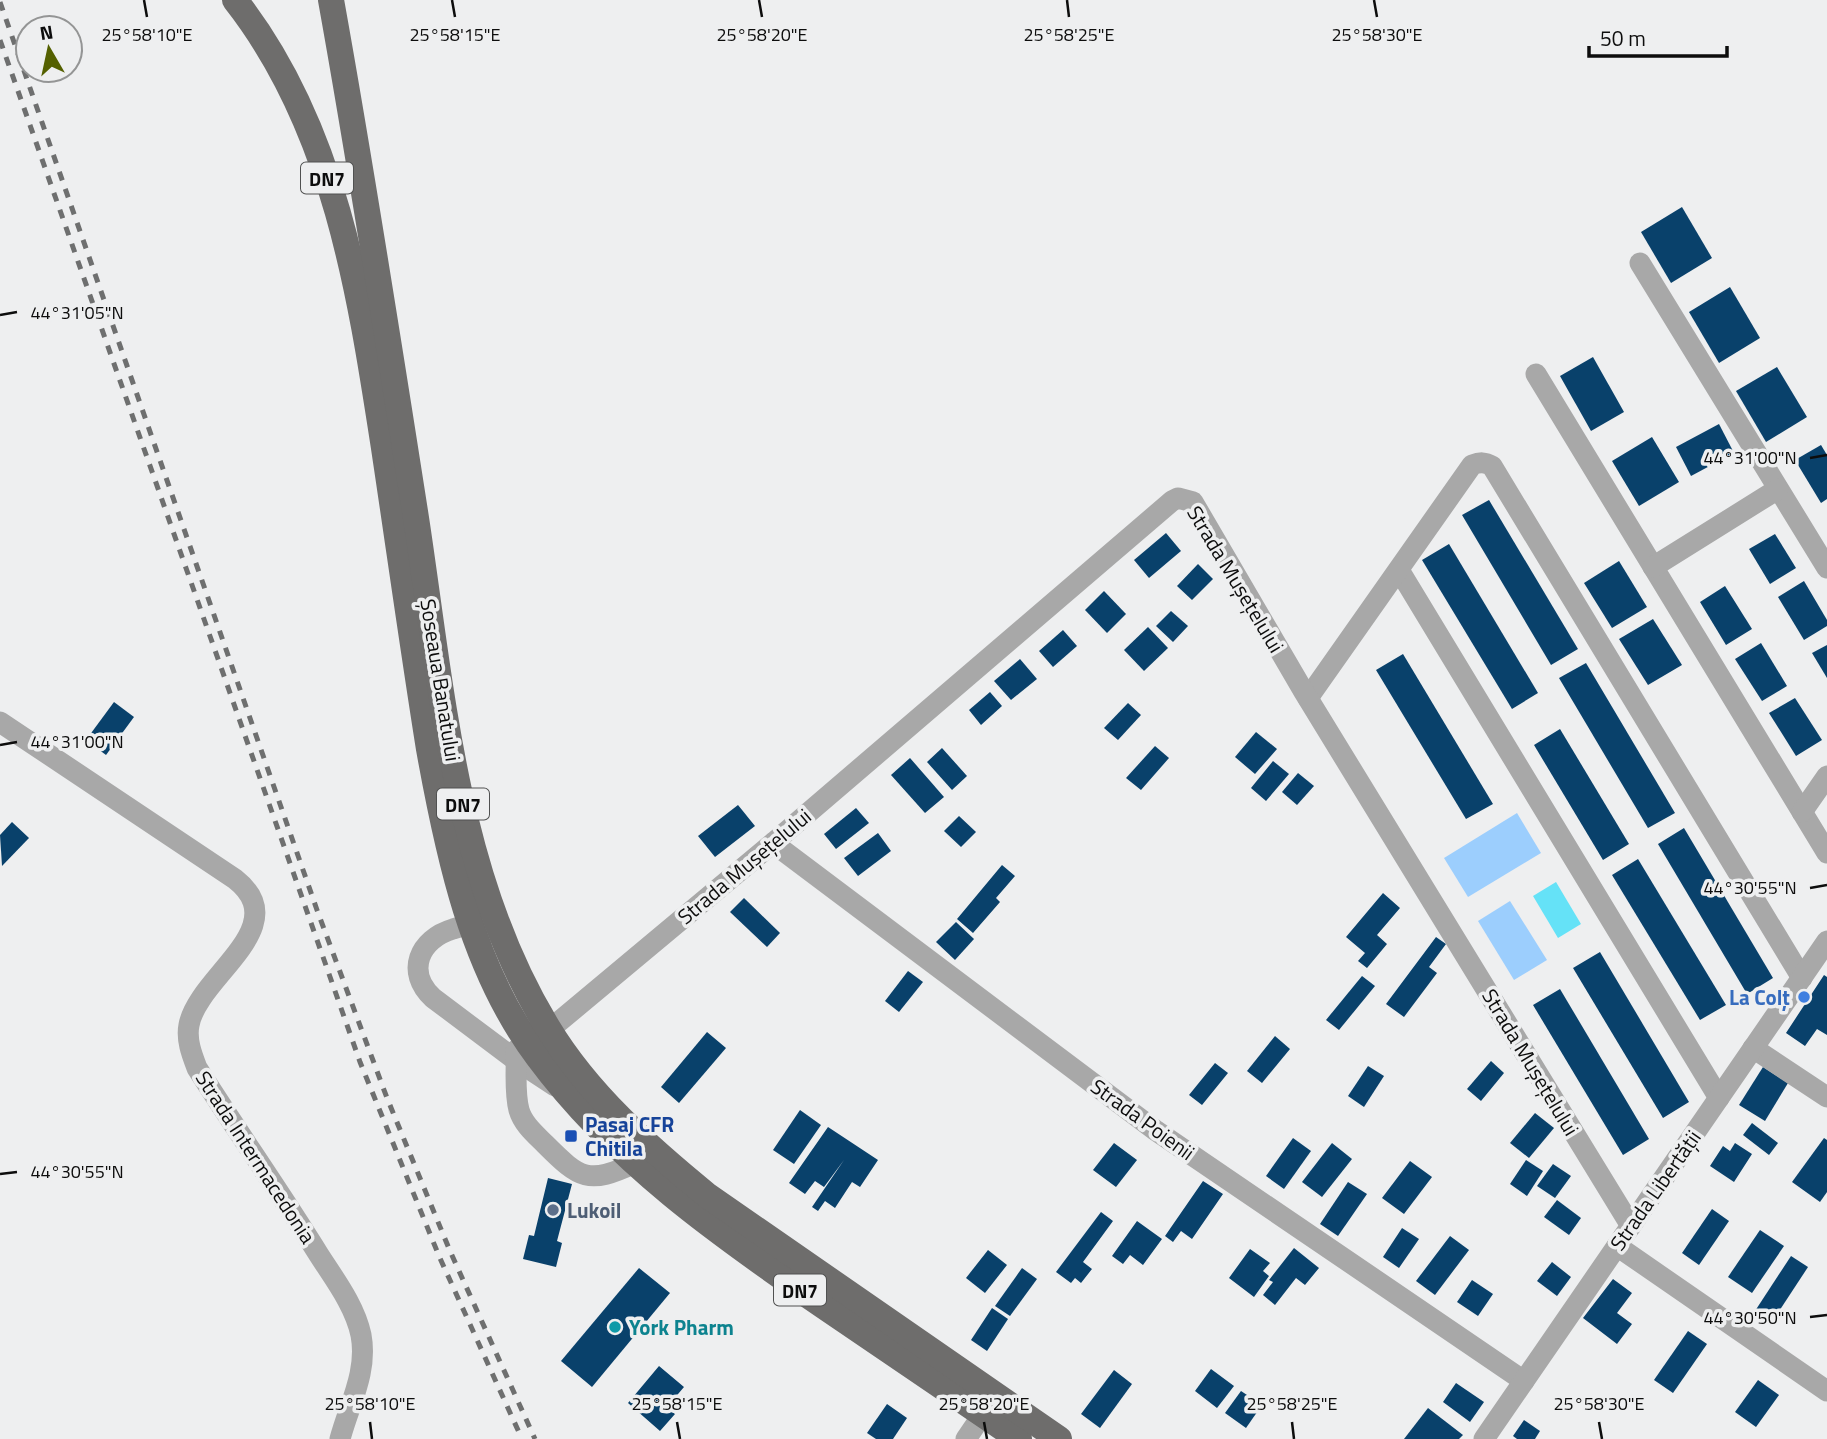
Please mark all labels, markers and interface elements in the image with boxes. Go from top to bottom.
north arrow [14,14,84,84]
scale bar [1589,14,1727,58]
text: N [37,16,55,47]
text: 25°58'10"E [102,21,193,48]
text: 25°58'15"E [410,21,501,48]
text: 25°58'20"E [717,21,808,48]
text: 25°58'25"E [1024,21,1115,48]
text: 25°58'30"E [1332,21,1423,48]
text: 50 m [1600,22,1646,54]
road number: DN7 [301,162,353,194]
text: 44°31'05"N [30,299,124,326]
text: 44°31'00"N [1703,444,1797,471]
street label: Strada Mușețelului [1179,499,1293,659]
street label: Șoseaua Banatului [412,596,470,764]
text: 44°31'00"N [30,728,124,755]
road number: DN7 [437,789,489,820]
street label: Strada Mușețelului [670,800,818,932]
text: 44°30'55"N [1703,874,1797,901]
place label: La Colț [1729,981,1790,1013]
street label: Strada Mușețelului [1474,982,1588,1142]
marker: La Colț [1796,989,1812,1005]
street label: Strada Intermacedonia [188,1064,324,1250]
street label: Strada Poienii [1084,1070,1202,1168]
place label: Pasaj CFR Chitila [585,1108,674,1164]
street label: Strada Libertății [1602,1123,1708,1257]
marker: Pasaj CFR Chitila [563,1128,579,1144]
text: 44°30'55"N [30,1158,124,1185]
place label: Lukoil [567,1194,621,1226]
marker: Lukoil [545,1202,561,1218]
road number: DN7 [774,1274,826,1306]
text: 44°30'50"N [1703,1304,1797,1331]
place label: York Pharm [629,1311,734,1343]
marker: York Pharm [607,1319,623,1335]
text: 25°58'10"E [325,1390,416,1417]
text: 25°58'15"E [632,1390,723,1417]
text: 25°58'20"E [939,1390,1030,1417]
text: 25°58'25"E [1247,1390,1338,1417]
text: 25°58'30"E [1554,1390,1645,1417]

